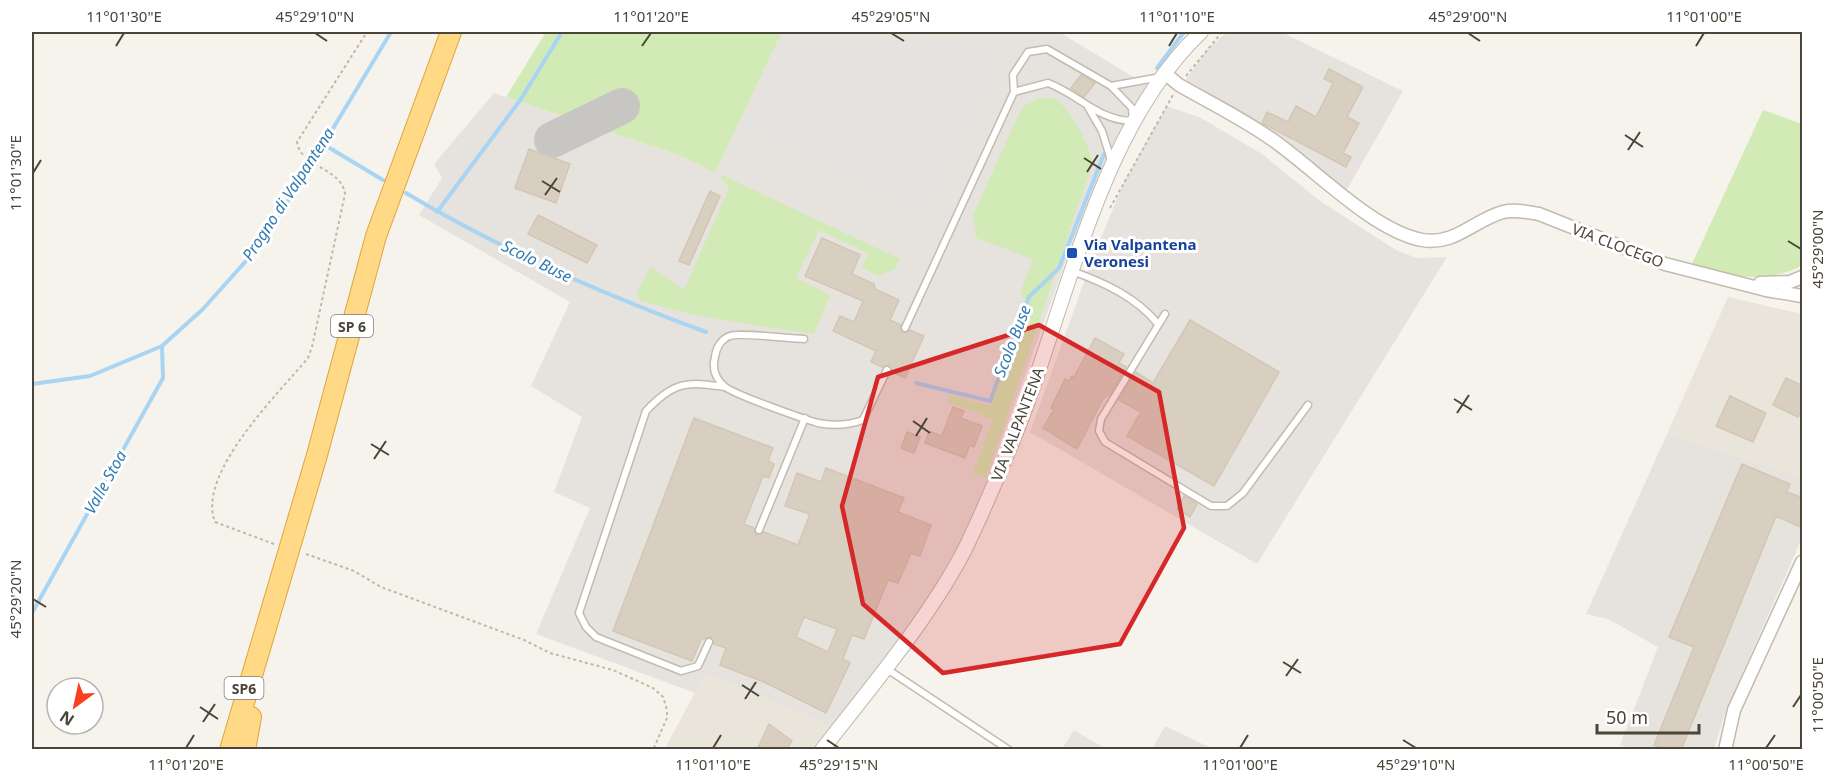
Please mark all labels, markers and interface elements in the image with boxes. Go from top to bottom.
text: 11°01'30"E [86,6,162,26]
text: 45°29'10"N [276,6,354,26]
text: 11°01'20"E [613,6,689,26]
text: 45°29'05"N [852,6,930,26]
text: 11°01'10"E [1139,6,1215,26]
text: 45°29'00"N [1429,6,1507,26]
text: 11°01'00"E [1666,6,1742,26]
water label: Progno di Valpantena [237,123,339,265]
text: 11°01'30"E [5,135,25,211]
text: 45°29'00"N [1807,210,1827,288]
street label: VIA CLOCEGO [1569,218,1667,272]
place label: Via Valpantena Veronesi [1084,234,1196,271]
water label: Scolo Buse [498,235,576,287]
marker: Via Valpantena Veronesi [1065,246,1079,260]
water label: Scolo Buse [988,302,1036,380]
road number: SP 6 [331,315,373,337]
street label: VIA VALPANTENA [986,364,1048,484]
water label: Valle Stoa [79,446,131,518]
text: 45°29'20"N [5,560,25,638]
text: 11°00'50"E [1807,657,1827,733]
north arrow [45,676,105,736]
road number: SP6 [224,677,264,699]
scale bar [1597,697,1699,735]
text: 50 m [1606,705,1648,729]
text: N [55,706,78,731]
text: 11°01'20"E [148,754,224,774]
text: 11°01'10"E [675,754,751,774]
text: 45°29'15"N [800,754,878,774]
text: 11°01'00"E [1202,754,1278,774]
text: 45°29'10"N [1377,754,1455,774]
text: 11°00'50"E [1728,754,1804,774]

